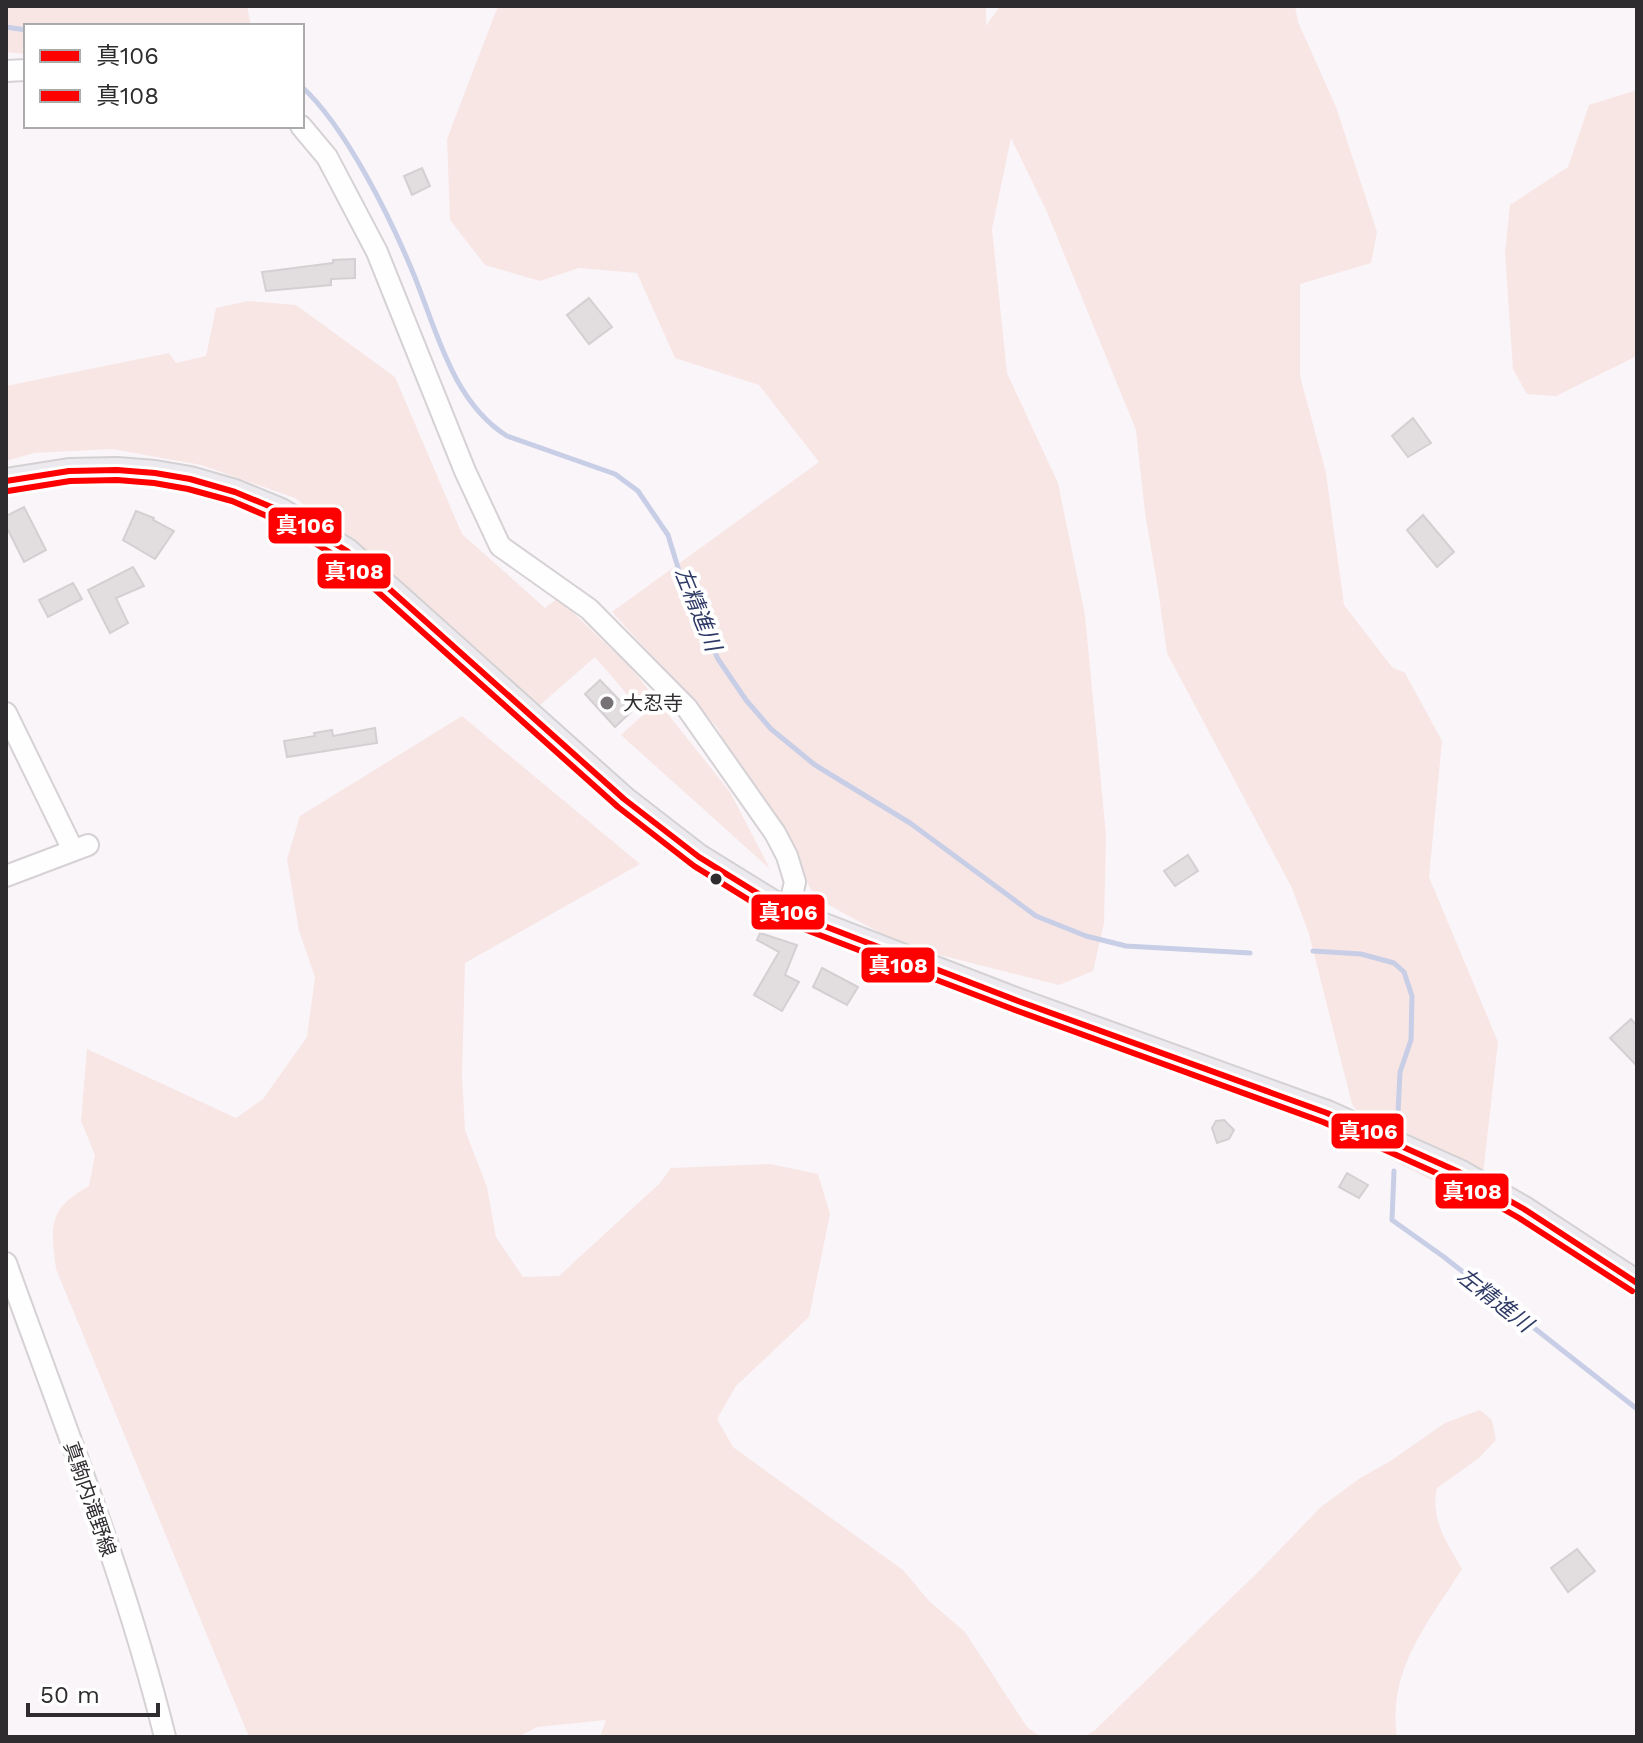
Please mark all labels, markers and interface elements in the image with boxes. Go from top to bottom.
legend [24,24,304,128]
text: 真106 [96,42,159,70]
text: 真108 [96,82,159,110]
line badge: 真106 [267,506,343,545]
text: 真106 [275,513,335,538]
line badge: 真108 [316,552,392,590]
text: 真108 [324,559,384,584]
water label: 左精進川 [670,564,727,656]
place label: 大忍寺 [623,691,683,715]
marker: 大忍寺 [598,694,616,712]
unlabelled marker [708,871,724,887]
line badge: 真106 [750,893,826,931]
text: 真106 [758,900,818,925]
line badge: 真108 [860,946,936,984]
text: 真108 [868,953,928,978]
line badge: 真106 [1330,1112,1405,1150]
text: 真106 [1338,1119,1398,1144]
line badge: 真108 [1434,1172,1510,1210]
text: 真108 [1442,1179,1502,1204]
water label: 左精進川 [1453,1263,1539,1338]
street label: 真駒内滝野線 [59,1438,121,1560]
scale bar [28,1667,158,1717]
text: 50 m [40,1681,100,1709]

